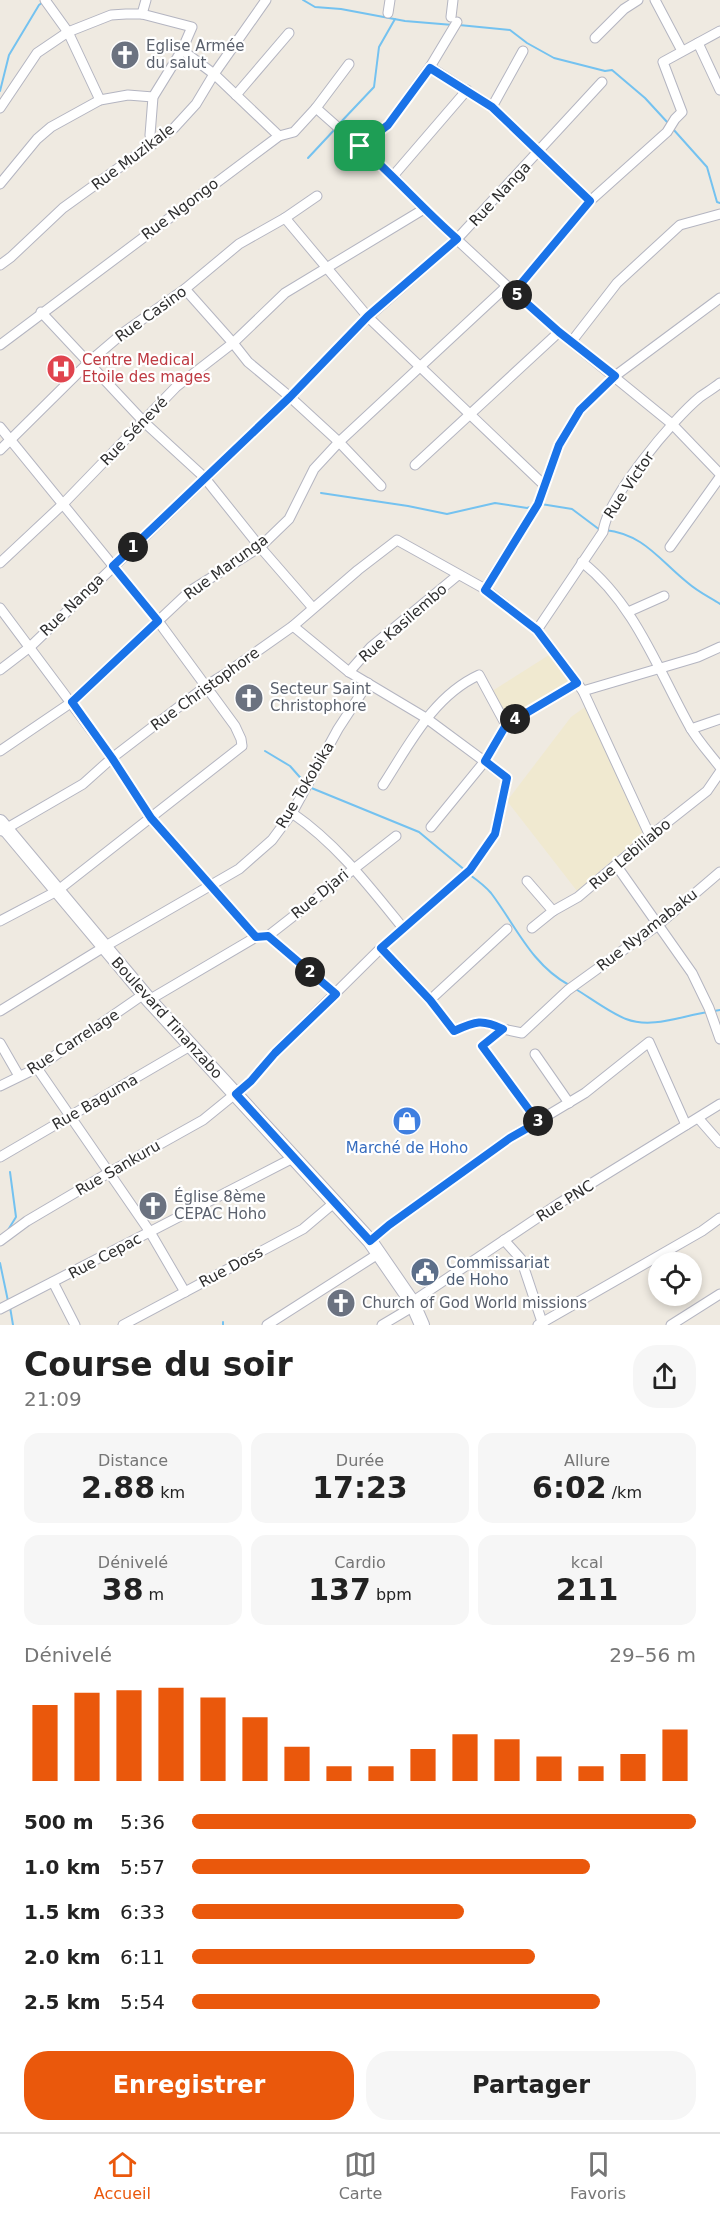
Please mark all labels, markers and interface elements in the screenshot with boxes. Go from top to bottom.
place label: Eglise Armée du salut [146,37,244,72]
church icon: Eglise Armée du salut [109,39,141,71]
street label: Rue Muzikale [88,120,178,194]
pin [334,120,385,171]
icon: arrive [343,129,376,162]
street label: Rue Nanga [465,158,535,230]
street label: Rue Ngongo [138,174,222,244]
pin: 5 [502,280,532,310]
street label: Rue Casino [112,282,190,346]
text: 5 [511,285,523,304]
place label: Centre Medical Etoile des mages [82,351,211,386]
hospital icon: Centre Medical Etoile des mages [45,353,77,385]
street label: Rue Sénevé [97,393,171,469]
street label: Rue Victor [600,447,658,522]
street label: Rue Marunga [181,531,271,603]
pin: 1 [118,532,148,562]
text: 1 [127,537,139,556]
street label: Rue Nanga [36,570,108,640]
street label: Rue Kasilembo [355,580,451,666]
street label: Rue Christophore [147,644,263,734]
place label: Secteur Saint Christophore [270,680,371,715]
church icon: Secteur Saint Christophore [233,682,265,714]
pin: 4 [500,704,530,734]
text: 4 [509,709,521,728]
street label: Rue Tokobika [272,738,338,832]
street label: Rue Lebiliabo [586,815,674,893]
street label: Rue Djari [288,865,352,923]
street label: Rue Nyamabaku [593,885,701,975]
street label: Boulevard Tinanzabo [108,953,226,1083]
pin: 2 [295,957,325,987]
text: 2 [304,962,316,981]
street label: Rue Carrelage [24,1006,122,1078]
street label: Rue Baguma [49,1070,141,1134]
shop icon: Marché de Hoho [391,1105,423,1137]
pin: 3 [523,1106,553,1136]
text: 3 [532,1111,544,1130]
street label: Rue Sankuru [72,1136,164,1200]
place label: Marché de Hoho [346,1139,468,1157]
street label: Rue PNC [533,1176,597,1226]
place label: Église 8ème CEPAC Hoho [174,1187,266,1223]
church icon: Église 8ème CEPAC Hoho [137,1190,169,1222]
street label: Rue Cepac [65,1229,145,1283]
street label: Rue Doss [196,1243,266,1291]
map controls [648,1252,702,1306]
button: locate [648,1252,702,1306]
place label: Commissariat de Hoho [446,1254,549,1289]
public building icon: Commissariat de Hoho [409,1256,441,1288]
church icon: Church of God World missions [325,1287,357,1319]
place label: Church of God World missions [362,1294,587,1312]
text: Course du soir [24,1345,293,1384]
button: share [633,1345,696,1408]
text: 21:09 [24,1387,82,1411]
text: Distance [98,1451,168,1470]
text: Durée [336,1451,384,1470]
text: Allure [564,1451,610,1470]
text: 2.88 [81,1470,155,1505]
text: 17:23 [312,1470,408,1505]
text: 6:02 [532,1470,607,1505]
text: km [155,1483,185,1502]
text: /km [607,1483,642,1502]
text: Dénivelé [98,1553,168,1572]
text: Cardio [334,1553,386,1572]
text: kcal [571,1553,603,1572]
text: 38 [102,1572,144,1607]
text: 137 [308,1572,371,1607]
text: 211 [556,1572,618,1607]
text: m [144,1585,164,1604]
text: bpm [371,1585,412,1604]
text: Dénivelé [24,1643,112,1667]
text: 29–56 m [609,1643,696,1667]
text: 500 m [24,1810,94,1834]
text: 5:36 [120,1810,165,1834]
text: 1.0 km [24,1855,101,1879]
text: 5:57 [120,1855,165,1879]
text: 1.5 km [24,1900,101,1924]
text: 6:33 [120,1900,165,1924]
text: 2.0 km [24,1945,101,1969]
text: 6:11 [120,1945,165,1969]
text: 2.5 km [24,1990,101,2014]
text: 5:54 [120,1990,165,2014]
button: Enregistrer [24,2051,354,2120]
button: Partager [366,2051,696,2120]
tab: Accueil [94,2148,151,2203]
tab: Carte [339,2148,382,2203]
tab: Favoris [570,2148,626,2203]

